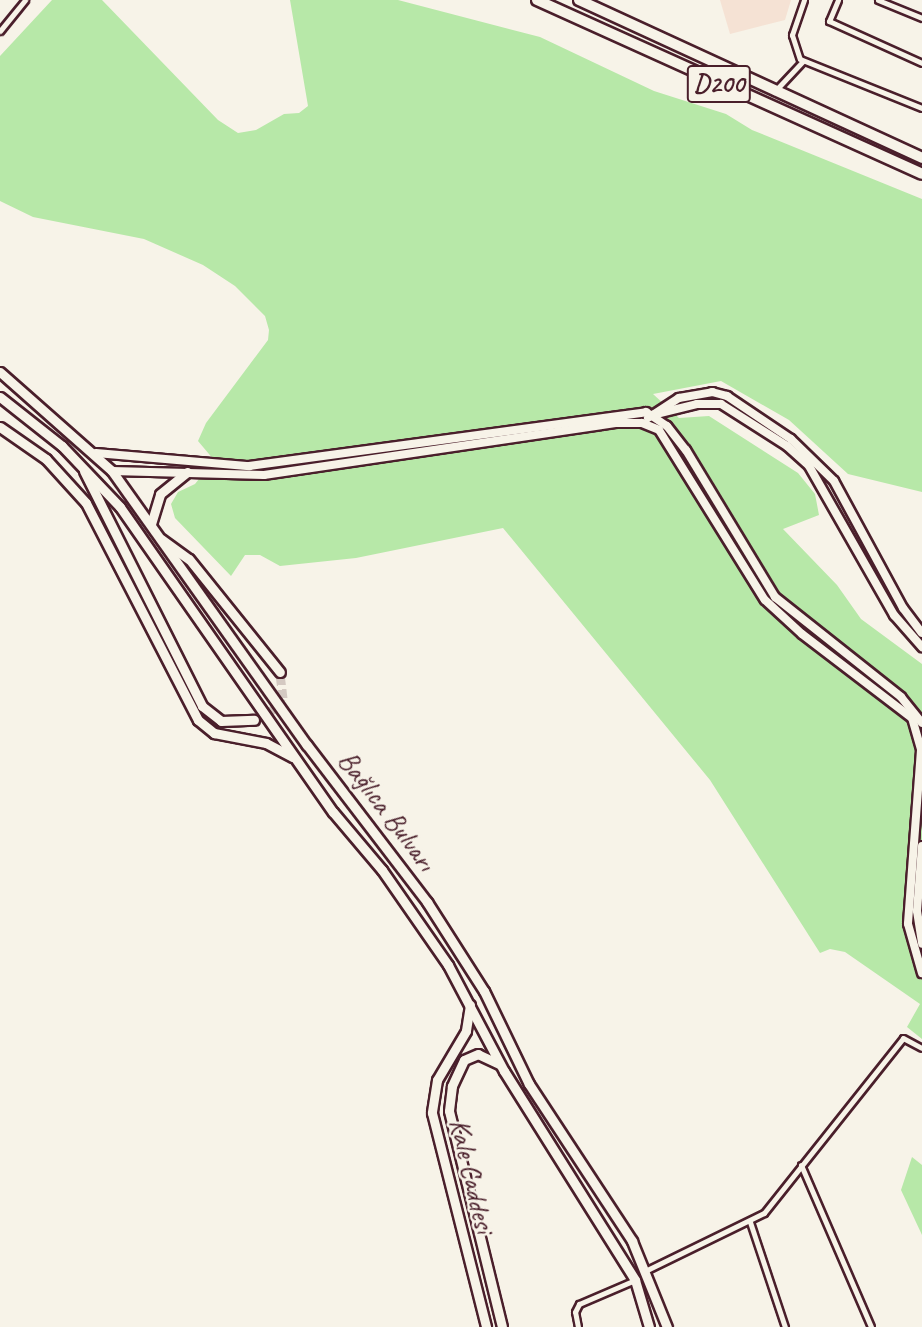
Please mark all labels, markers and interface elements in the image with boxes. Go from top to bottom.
road number: D200 [686,61,752,106]
street label: Bağlıca Bulvarı [331,744,443,878]
street label: Kale Caddesi [442,1115,502,1237]

